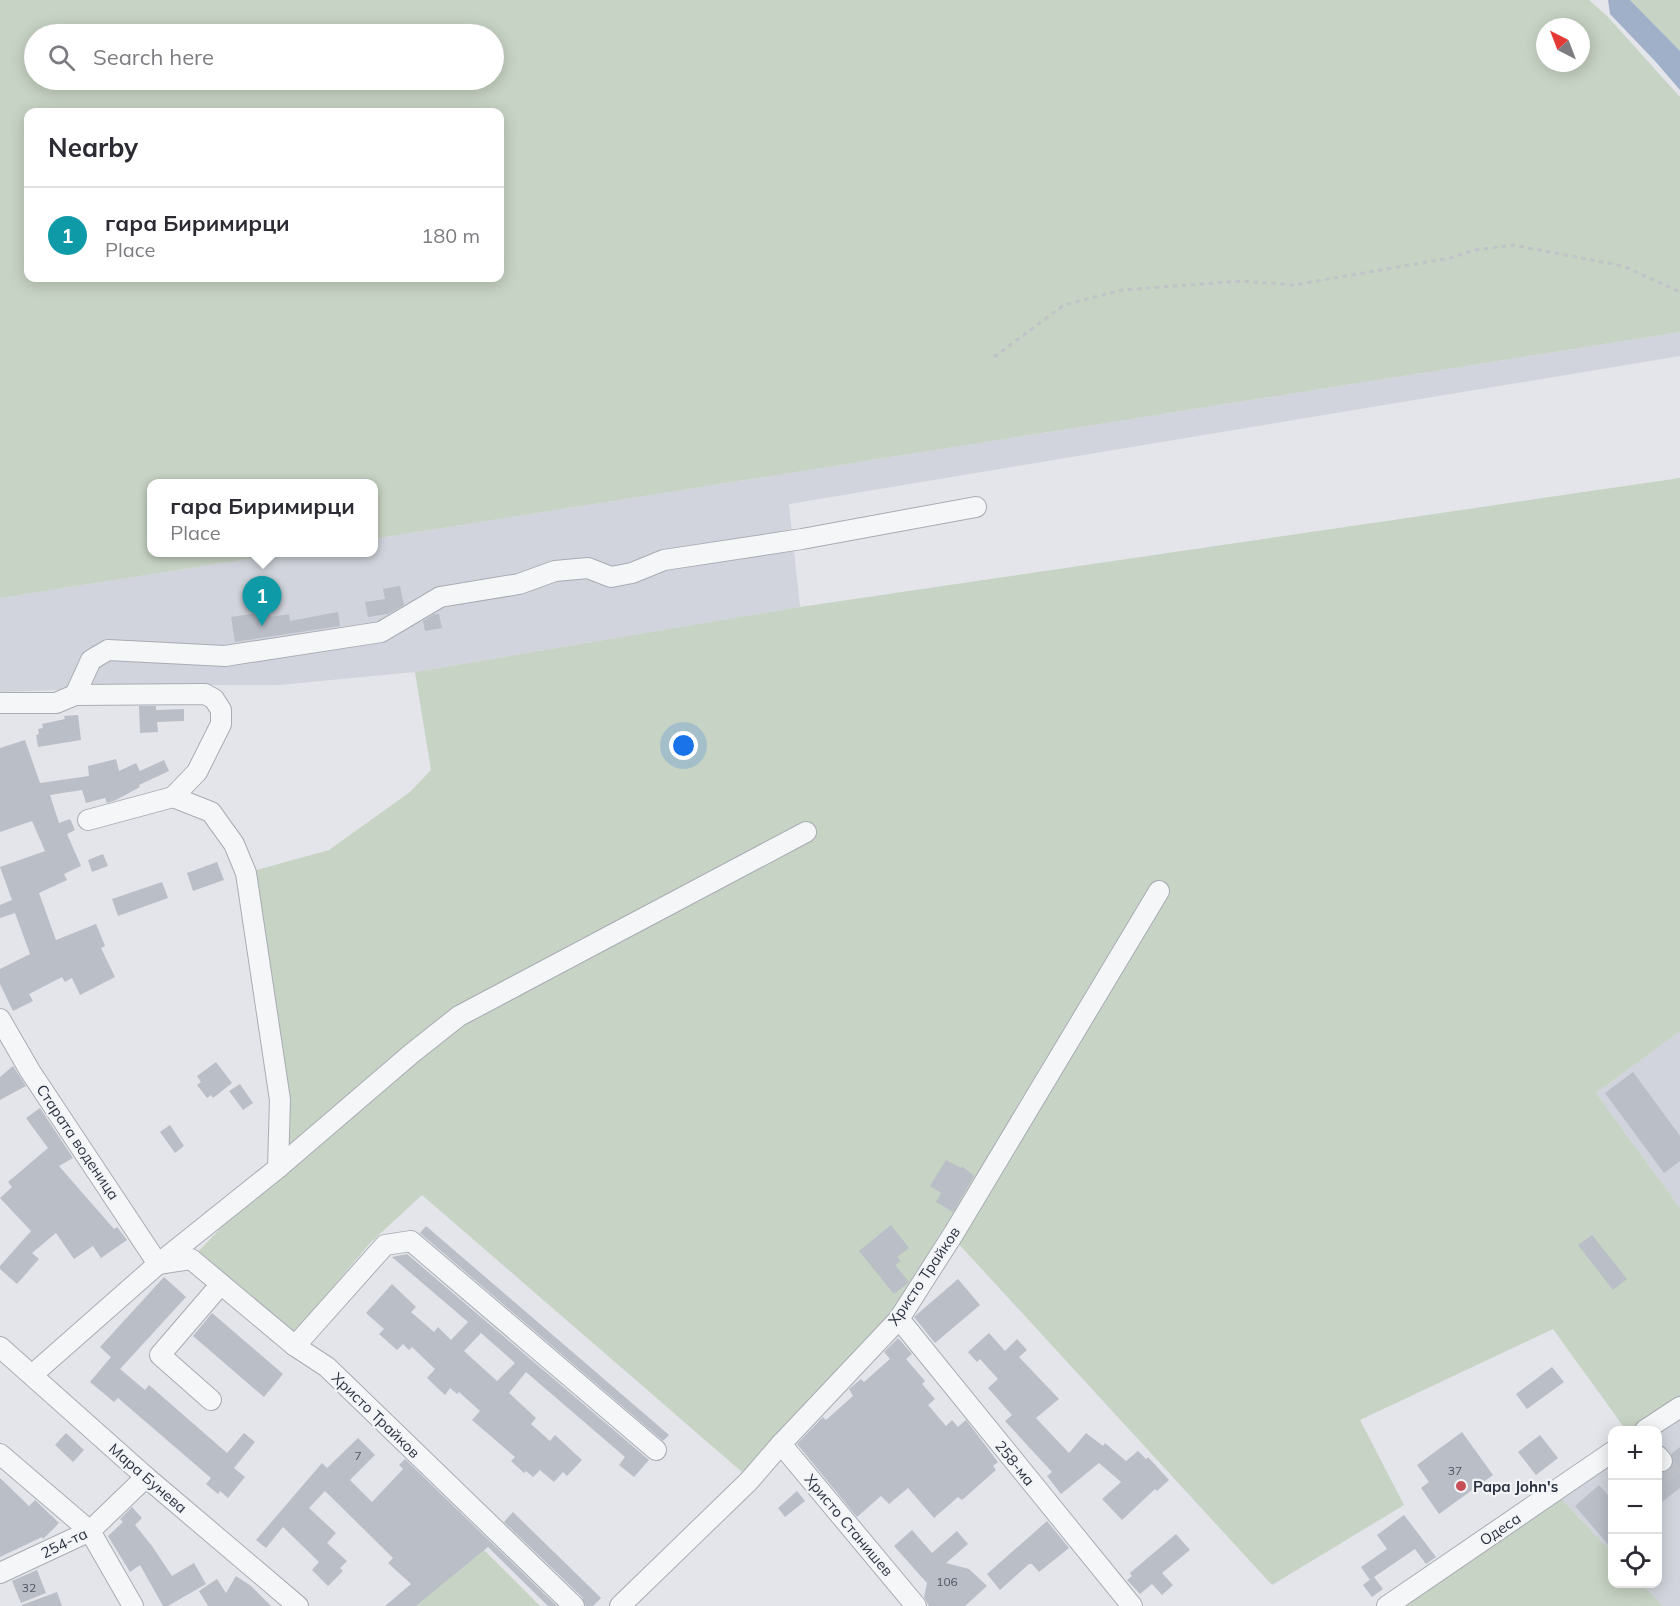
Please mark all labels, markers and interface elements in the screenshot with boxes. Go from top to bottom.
north arrow [1536,18,1590,72]
search box [24,24,504,90]
icon: search [45,41,78,74]
text: Search here [93,43,214,71]
text: Nearby [48,131,138,164]
text: гара Биримирци [105,209,290,237]
text: 1 [62,223,74,248]
text: 180 m [421,223,480,248]
text: Place [105,237,155,262]
popup [147,479,378,557]
text: гара Биримирци [170,492,355,520]
text: Place [170,520,221,545]
pin: 1 [242,576,282,626]
your location [669,731,698,760]
street label: Старата воденица [32,1081,124,1203]
street label: Христо Трайков [884,1223,964,1329]
street label: Христо Трайков [328,1368,424,1462]
map controls [1608,1426,1662,1588]
button: + [1608,1426,1662,1480]
street label: 258-ма [991,1437,1039,1489]
street label: Мара Бунева [105,1439,191,1517]
house number: 7 [354,1448,362,1463]
house number: 37 [1448,1463,1462,1478]
street label: Христо Станишев [801,1470,897,1580]
place label: Papa John's [1473,1477,1558,1496]
marker: Papa John's [1454,1479,1468,1493]
button: − [1608,1480,1662,1534]
street label: Одеса [1476,1508,1524,1550]
street label: 254-та [38,1524,90,1562]
button: locate [1608,1534,1662,1588]
house number: 106 [936,1574,958,1589]
house number: 32 [22,1580,36,1595]

